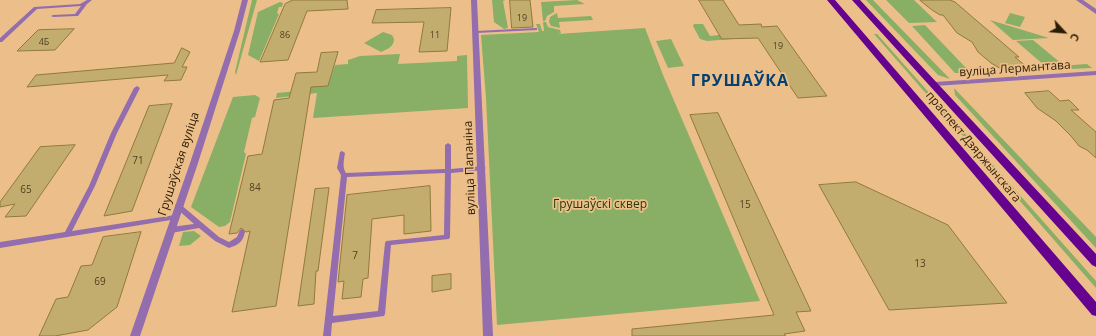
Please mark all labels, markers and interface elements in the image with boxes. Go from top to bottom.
north arrow [1044,12,1084,52]
house number: 19 [517,13,527,23]
house number: 86 [280,30,290,40]
house number: 11 [430,30,440,40]
text: С [1067,31,1084,44]
house number: 4Б [39,37,49,47]
house number: 19 [773,41,783,51]
street label: вуліца Лермантава [959,58,1071,80]
district label: ГРУШАЎКА [691,71,789,91]
street label: праспект Дзяржынскага [922,89,1024,205]
street label: Грушаўская вуліца [155,110,203,218]
street label: вуліца Папаніна [461,121,479,215]
house number: 71 [132,155,144,167]
house number: 84 [249,182,261,194]
house number: 65 [20,184,32,196]
park label: Грушаўскі сквер [553,198,647,212]
house number: 15 [739,199,751,211]
house number: 7 [352,250,358,262]
house number: 13 [914,258,926,270]
house number: 69 [94,276,106,288]

